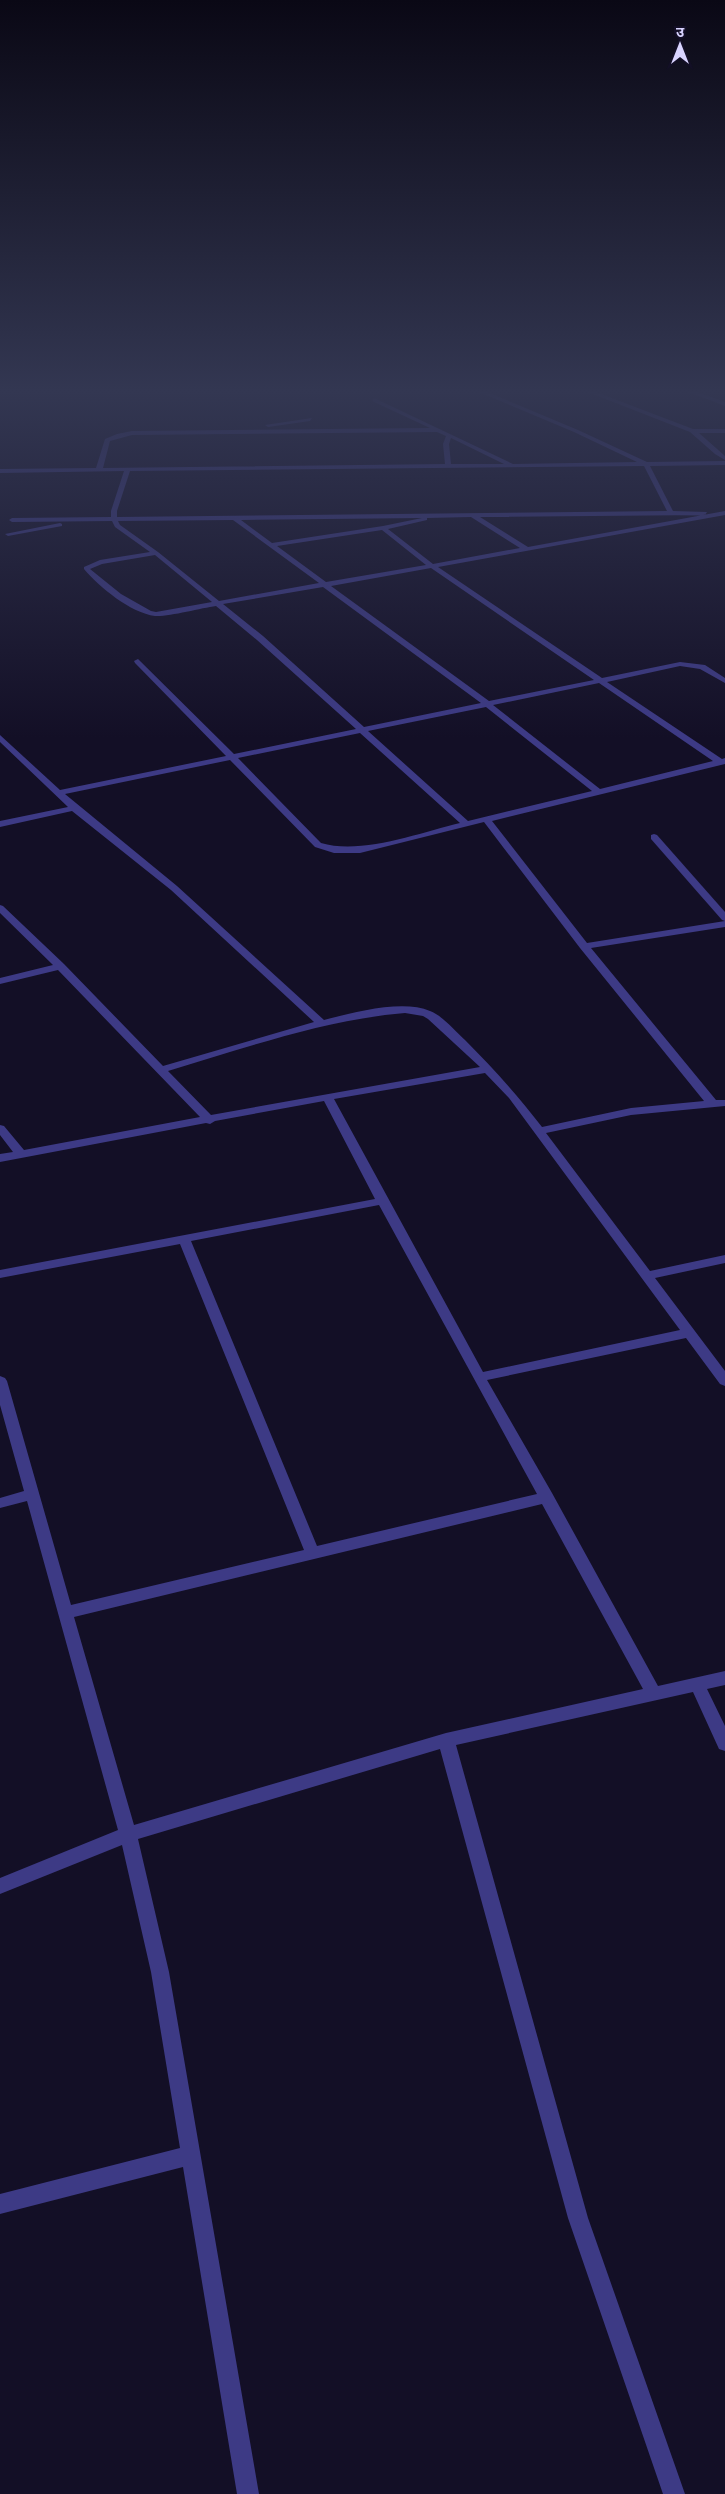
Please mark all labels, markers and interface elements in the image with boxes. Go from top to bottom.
north arrow [655,20,705,70]
text: उ [676,23,685,43]

